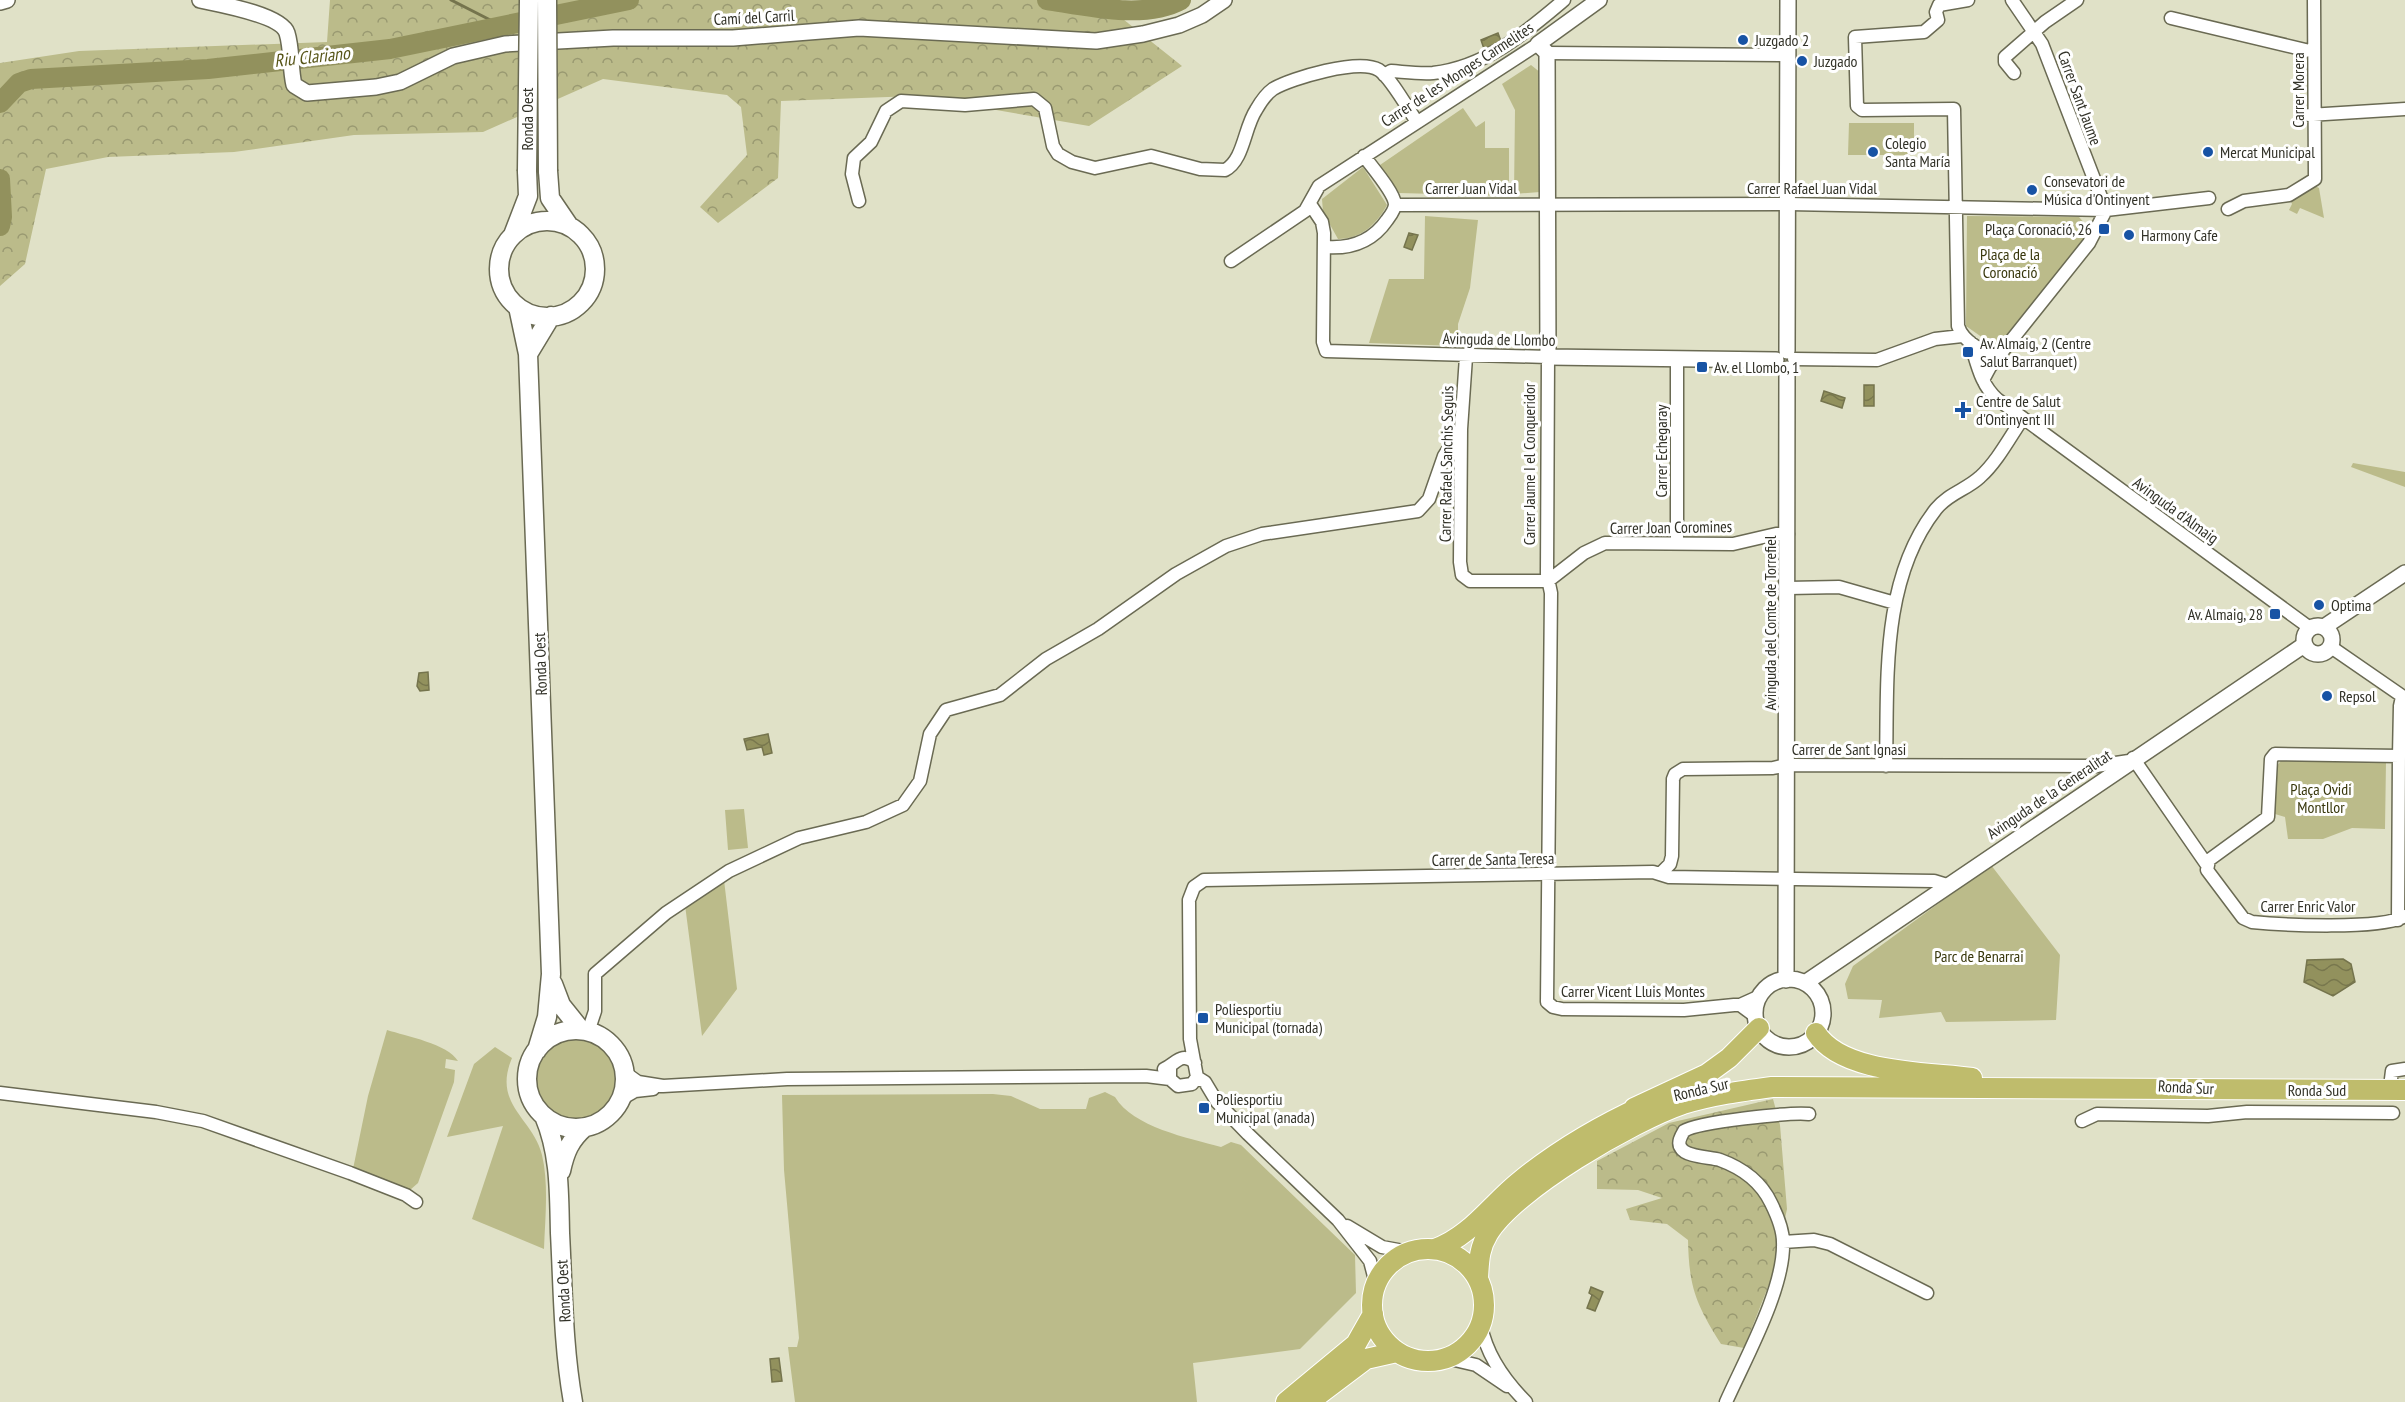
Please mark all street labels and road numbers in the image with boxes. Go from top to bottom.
street label: Camí del Carril [713,5,795,29]
street label: Carrer de les Monges Carmelites [1377,17,1537,131]
street label: Carrer Sant Jaume [2054,48,2106,148]
street label: Carrer Morera [2288,52,2308,128]
street label: Ronda Oest [517,87,537,150]
street label: Carrer Juan Vidal [1425,178,1517,198]
street label: Carrer Rafael Juan Vidal [1747,178,1877,198]
street label: Avinguda de Llombo [1442,328,1556,350]
street label: Carrer Jaume I el Conqueridor [1519,382,1539,545]
street label: Carrer Rafael Sanchis Seguis [1435,386,1457,542]
street label: Carrer Echegaray [1651,405,1671,497]
street label: Avinguda d'Almaig [2129,472,2223,548]
street label: Carrer Joan Coromines [1610,516,1732,538]
street label: Avinguda del Comte de Torrefiel [1760,535,1780,711]
street label: Ronda Oest [529,632,551,696]
street label: Carrer de Sant Ignasi [1792,739,1906,759]
street label: Avinguda de la Generalitat [1983,745,2116,843]
street label: Carrer de Santa Teresa [1432,848,1554,870]
street label: Carrer Enric Valor [2261,896,2356,916]
street label: Carrer Vicent Lluis Montes [1561,981,1705,1001]
street label: Ronda Sur [1672,1073,1731,1105]
street label: Ronda Sur [2158,1076,2215,1098]
street label: Ronda Sud [2288,1080,2346,1100]
street label: Ronda Oest [551,1258,575,1323]

